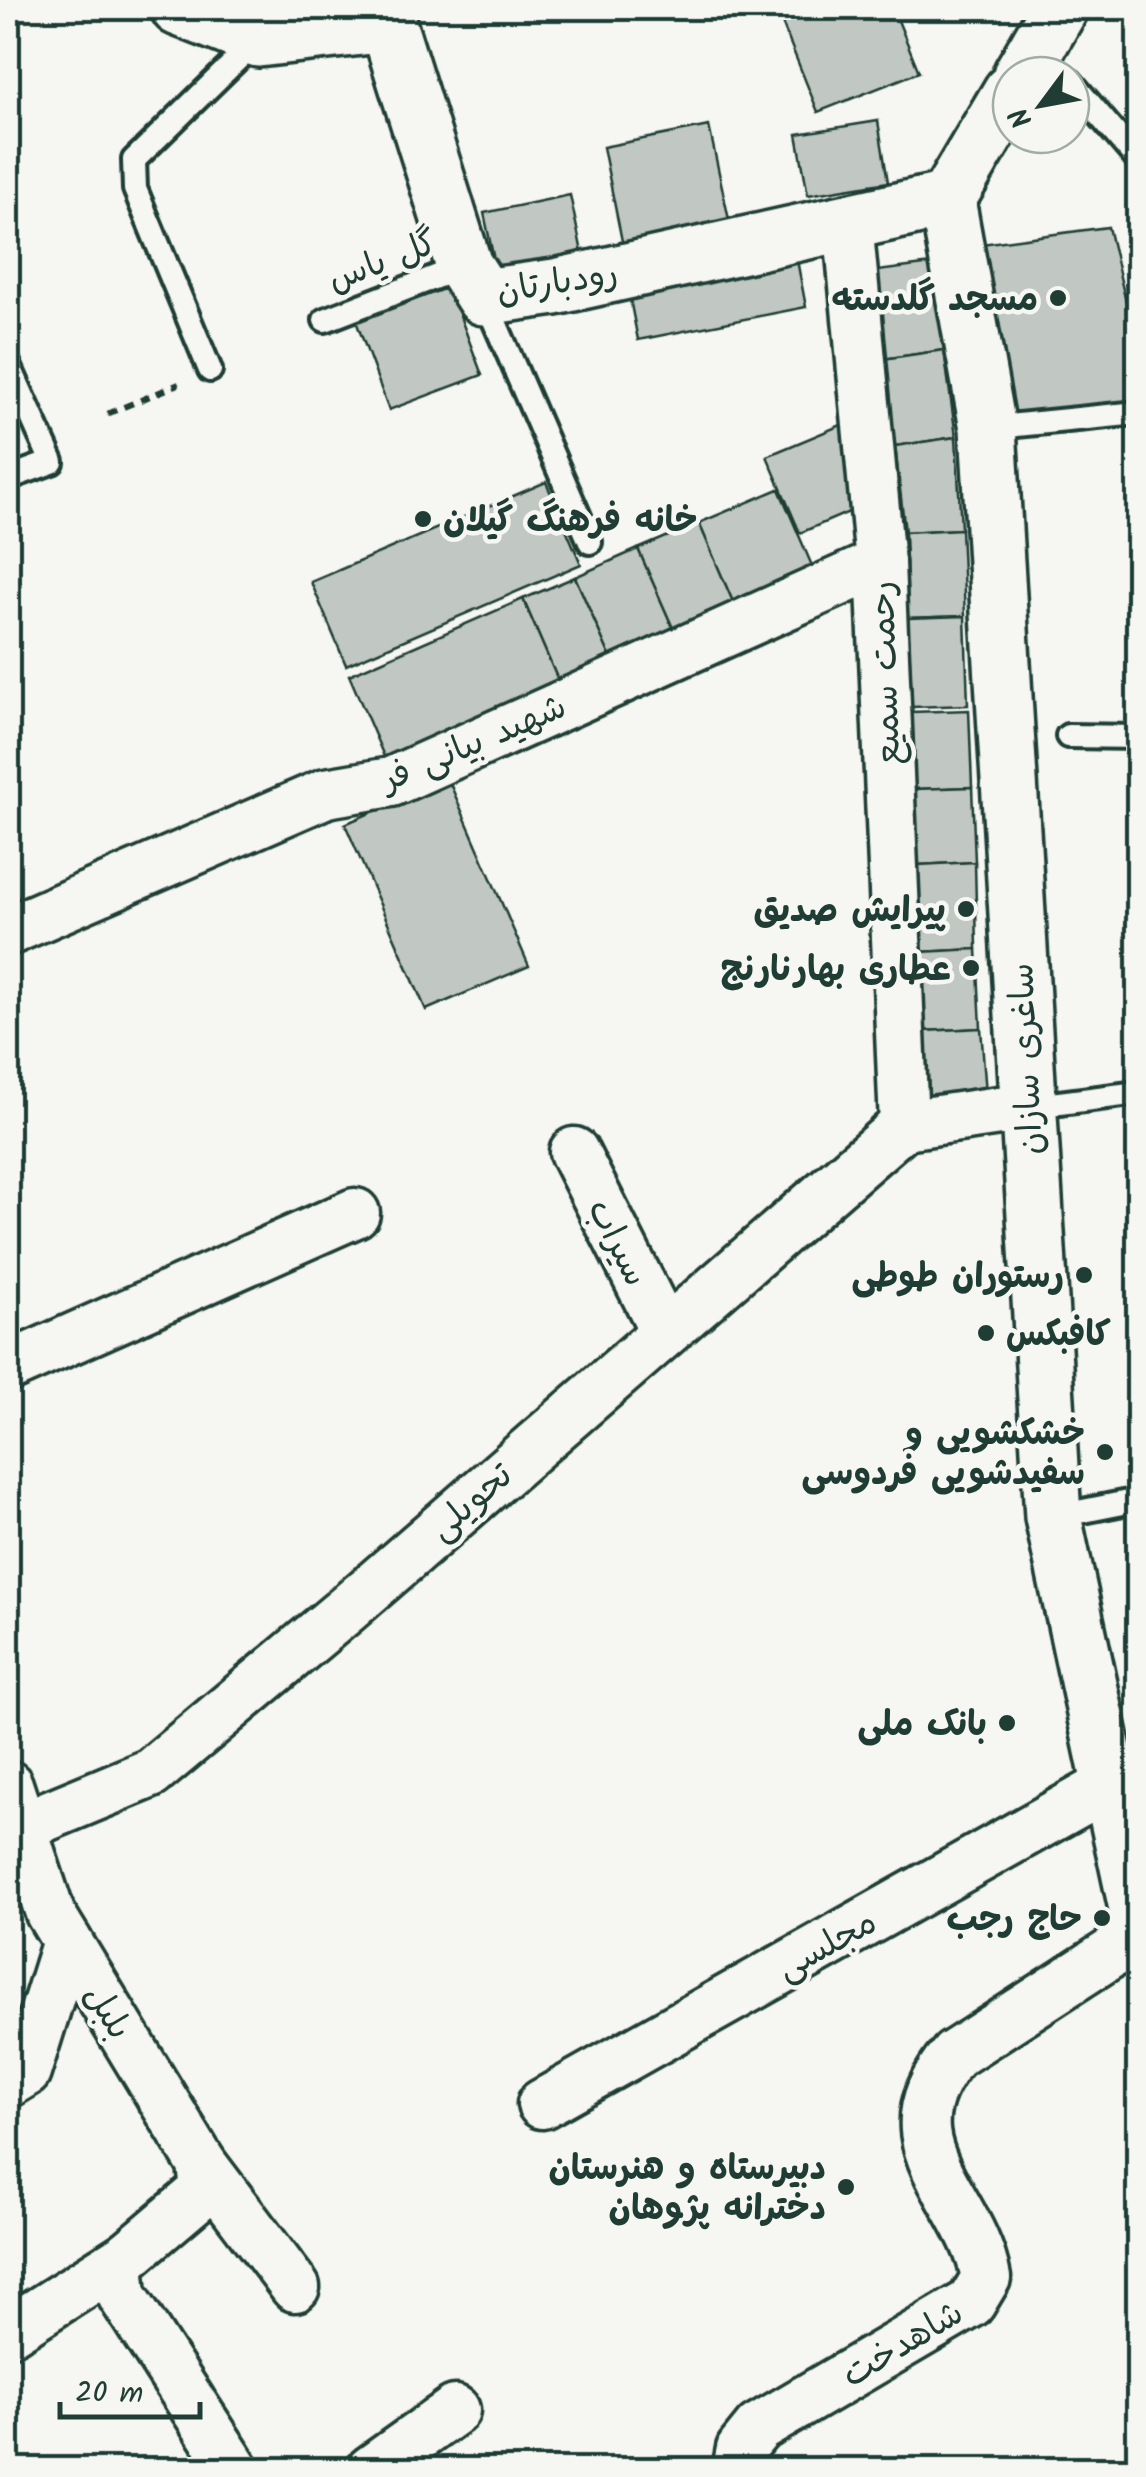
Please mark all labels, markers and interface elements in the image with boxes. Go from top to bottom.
north arrow [991,55,1091,155]
text: N [998,97,1046,136]
street label: گل یاس [320,216,446,309]
street label: رودبارتان [493,247,622,321]
place label: مسجد گلدسته [832,273,1038,329]
marker: مسجد گلدسته [1047,287,1069,309]
place label: خانه فرهنگ گیلان [443,494,697,550]
marker: خانه فرهنگ گیلان [412,508,434,530]
street label: رحمت سمیع [856,580,918,766]
street label: شهید بیانی فر [370,680,576,810]
place label: پیرایش صدیق [754,884,946,940]
marker: پیرایش صدیق [955,898,977,920]
place label: عطاری بهارنارنج [720,943,951,999]
marker: عطاری بهارنارنج [960,957,982,979]
street label: ساغری سازان [995,962,1061,1156]
street label: سیراب [571,1190,662,1297]
place label: رستوران طوطی [851,1250,1064,1306]
marker: رستوران طوطی [1073,1264,1095,1286]
place label: کافبکس [1006,1308,1111,1364]
marker: کافبکس [975,1322,997,1344]
place label: خشکشویی و سفیدشویی فردوسی [802,1407,1085,1503]
marker: خشکشویی و سفیدشویی فردوسی [1094,1441,1116,1463]
street label: تحویلی [417,1450,527,1556]
place label: بانک ملی [857,1698,987,1754]
marker: بانک ملی [996,1712,1018,1734]
place label: حاج رجب [946,1893,1082,1949]
street label: مجلسی [767,1896,888,1997]
marker: حاج رجب [1091,1907,1113,1929]
street label: بلبل [68,1974,145,2051]
place label: دبیرستاه و هنرستان دخترانه پژوهان [548,2142,826,2238]
marker: دبیرستاه و هنرستان دخترانه پژوهان [835,2176,857,2198]
street label: شاهدخت [832,2287,975,2404]
scale bar [60,2357,200,2419]
text: 20 m [75,2370,143,2418]

